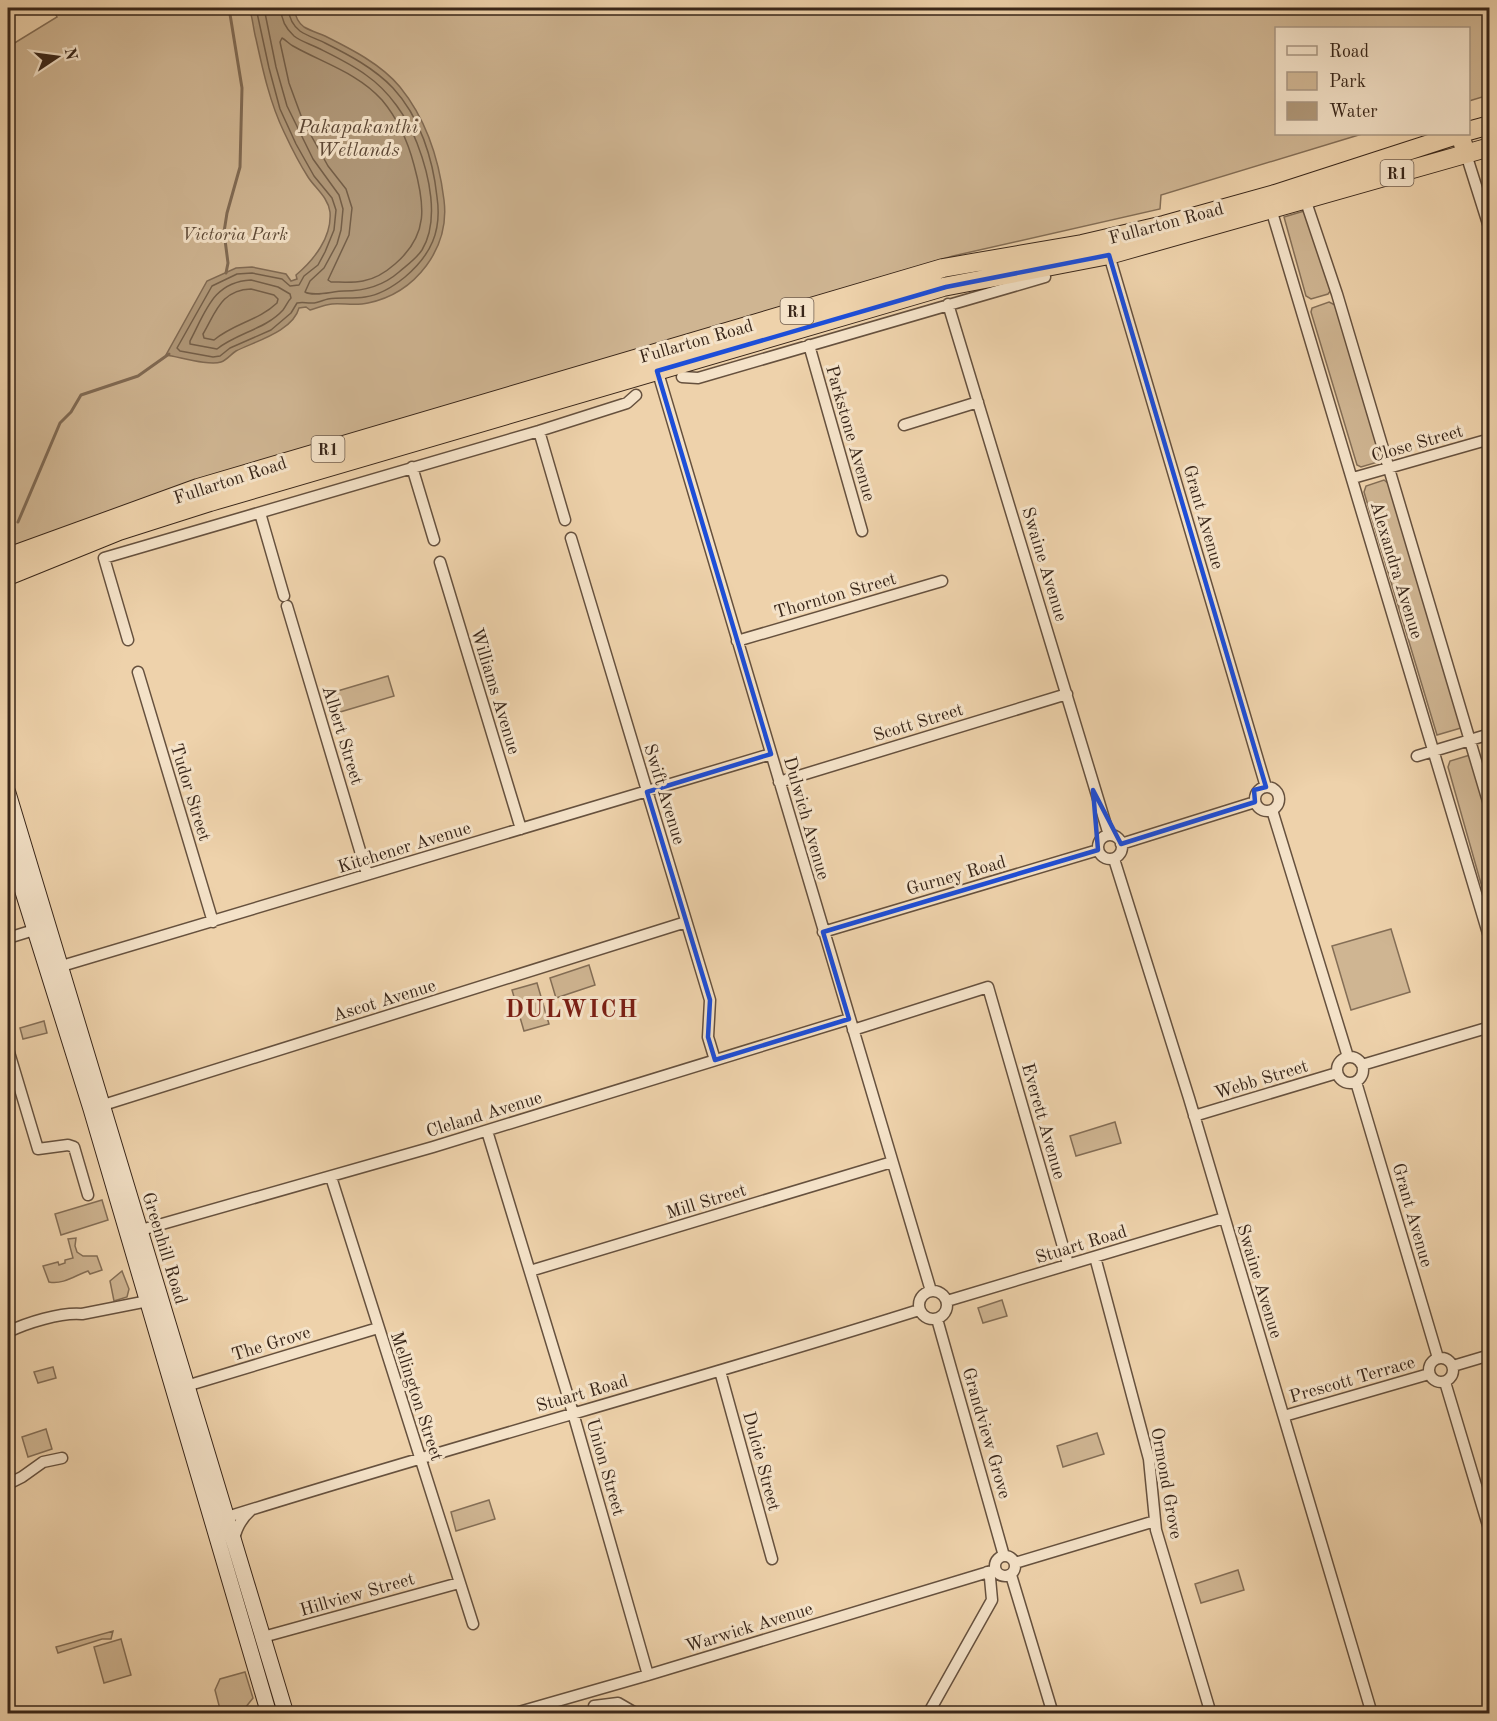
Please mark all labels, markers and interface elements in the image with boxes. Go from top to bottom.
north arrow [27,27,87,87]
legend [1275,27,1470,135]
text: Road [1329,43,1369,61]
text: N [60,46,79,63]
text: Park [1329,73,1366,91]
text: Water [1329,103,1378,121]
water label: Pakapakanthi Wetlands [297,118,418,161]
road number: R1 [1380,160,1414,186]
street label: Fullarton Road [1107,200,1226,248]
park label: Victoria Park [182,226,288,244]
road number: R1 [780,298,814,324]
street label: Fullarton Road [637,317,755,367]
street label: Parkstone Avenue [822,363,878,503]
street label: Close Street [1369,422,1465,466]
road number: R1 [312,436,344,462]
street label: Fullarton Road [171,454,289,508]
street label: Grant Avenue [1180,463,1227,571]
street label: Alexandra Avenue [1367,499,1426,641]
street label: Swaine Avenue [1018,505,1070,624]
street label: Thornton Street [772,570,898,622]
street label: Williams Avenue [467,626,523,757]
street label: Albert Street [318,684,366,787]
street label: Scott Street [871,701,966,745]
street label: Tudor Street [167,741,213,843]
street label: Swift Avenue [640,742,688,847]
street label: Dulwich Avenue [780,755,832,882]
street label: Kitchener Avenue [336,819,473,877]
street label: Gurney Road [904,853,1008,899]
street label: Ascot Avenue [331,977,438,1025]
district label: DULWICH [505,999,639,1023]
street label: Webb Street [1212,1057,1310,1103]
street label: Everett Avenue [1018,1061,1068,1181]
street label: Cleland Avenue [424,1089,544,1141]
street label: Grant Avenue [1389,1161,1436,1269]
street label: Mill Street [664,1181,748,1223]
street label: Greenhill Road [138,1190,190,1306]
street label: Stuart Road [1033,1222,1129,1267]
street label: Swaine Avenue [1233,1222,1285,1341]
street label: The Grove [230,1323,313,1364]
street label: Mellington Street [387,1329,445,1463]
street label: Prescott Terrace [1287,1353,1417,1407]
street label: Grandview Grove [959,1366,1013,1501]
street label: Stuart Road [534,1372,630,1416]
street label: Dulcie Street [739,1410,783,1513]
street label: Union Street [583,1417,627,1518]
street label: Ormond Grove [1147,1426,1185,1540]
street label: Hillview Street [298,1570,417,1620]
street label: Warwick Avenue [683,1600,815,1656]

